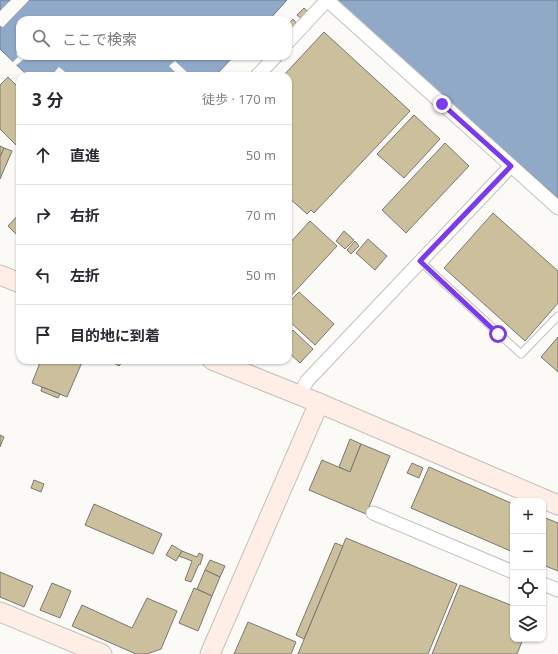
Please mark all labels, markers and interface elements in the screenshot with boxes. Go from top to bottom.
search box [16,16,292,60]
icon: search [30,27,52,49]
text: ここで検索 [62,29,137,49]
text: 3 分 [32,88,63,111]
text: 徒歩 · 170 m [202,90,276,108]
route end [433,95,451,113]
icon: ahead [32,144,54,166]
text: 直進 [70,145,100,165]
text: 50 m [246,146,276,164]
icon: right [32,204,54,226]
text: 右折 [70,205,100,225]
text: 70 m [246,206,276,224]
icon: left [32,264,54,286]
text: 左折 [70,265,100,285]
text: 50 m [246,266,276,284]
icon: arrive [32,324,54,346]
text: 目的地に到着 [70,325,160,345]
route start [489,325,507,343]
map controls [510,498,546,642]
button: + [510,498,546,534]
button: − [510,534,546,570]
button: locate [510,570,546,606]
button: layers [510,606,546,642]

